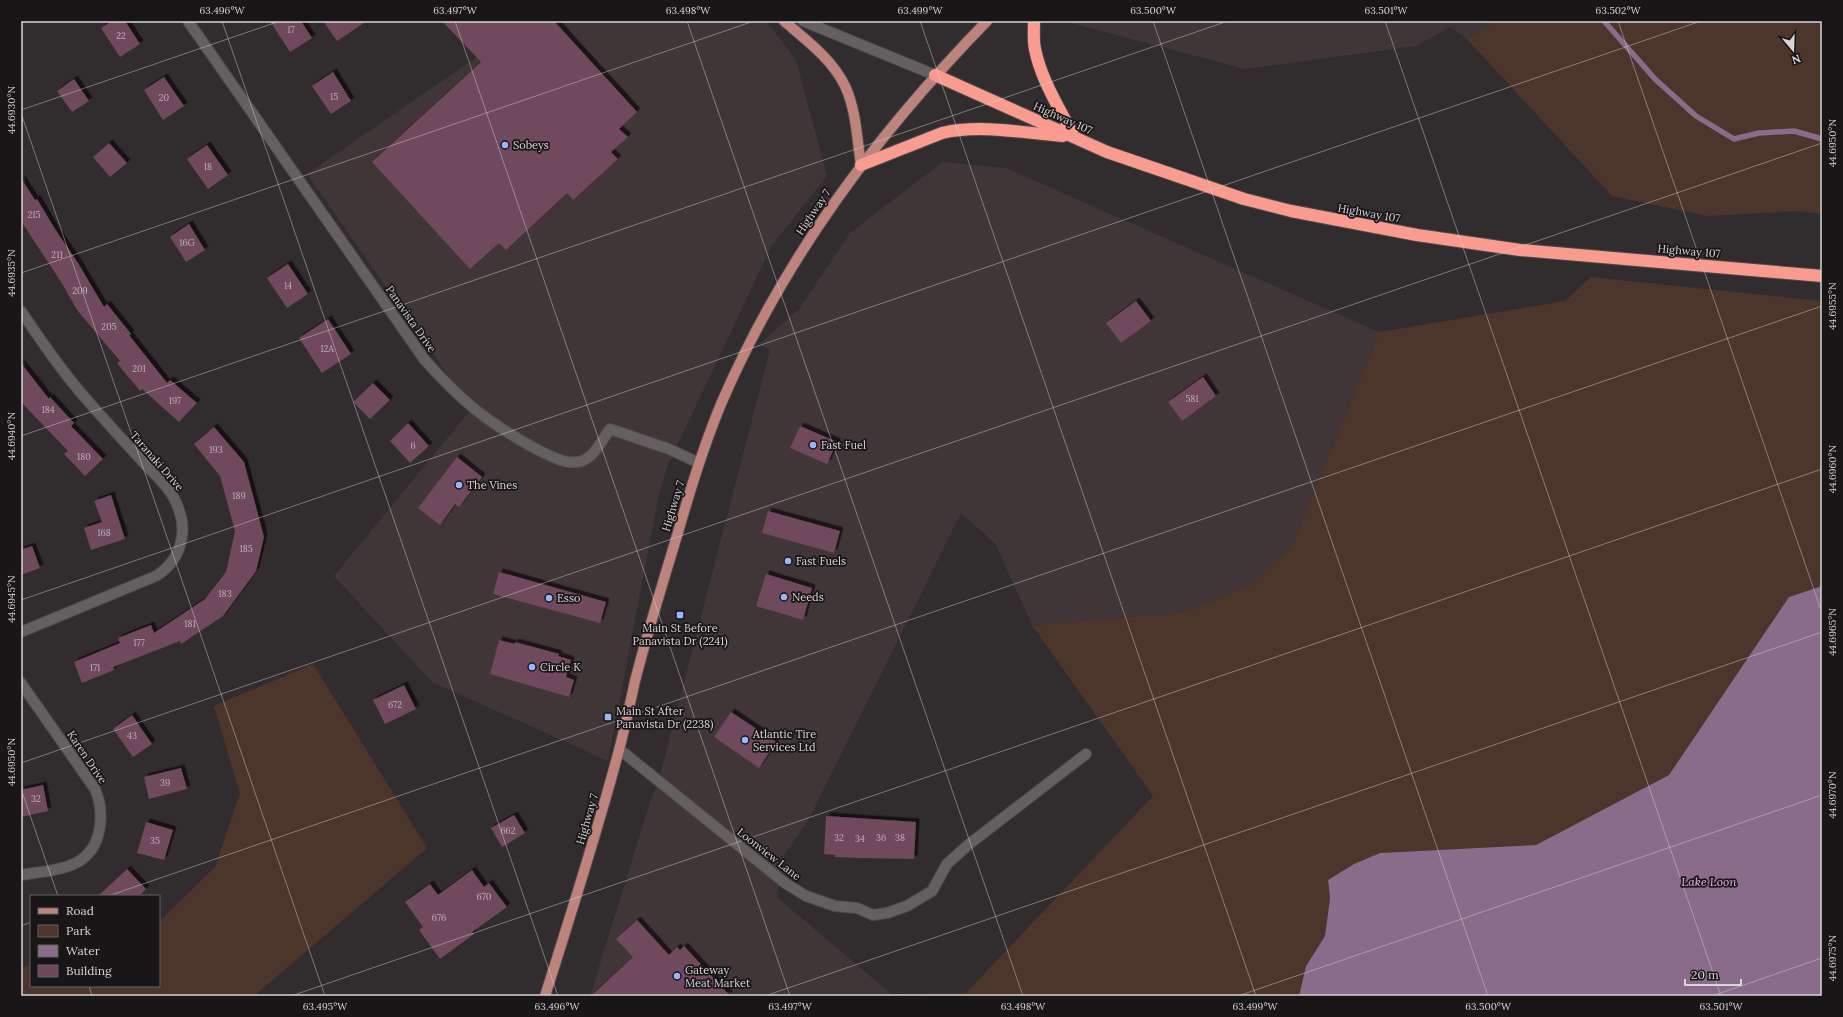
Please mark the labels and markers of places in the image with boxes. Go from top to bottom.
place label: Sobeys [513,138,549,152]
marker: Sobeys [500,140,510,150]
place label: Fast Fuel [821,438,866,452]
marker: Fast Fuel [808,440,818,450]
place label: The Vines [467,478,517,492]
marker: The Vines [454,480,464,490]
place label: Fast Fuels [796,554,846,568]
marker: Fast Fuels [783,556,793,566]
place label: Needs [792,590,824,604]
place label: Esso [557,591,580,605]
marker: Needs [779,592,789,602]
marker: Esso [544,593,554,603]
marker: Main St Before Panavista Dr (2241) [675,610,685,620]
place label: Main St Before Panavista Dr (2241) [632,621,728,649]
place label: Circle K [540,660,581,674]
marker: Circle K [527,662,537,672]
place label: Main St After Panavista Dr (2238) [616,704,713,732]
marker: Main St After Panavista Dr (2238) [603,712,613,722]
place label: Atlantic Tire Services Ltd [752,727,816,754]
marker: Atlantic Tire Services Ltd [740,735,750,745]
place label: Gateway Meat Market [685,963,751,990]
marker: Gateway Meat Market [672,971,682,981]

